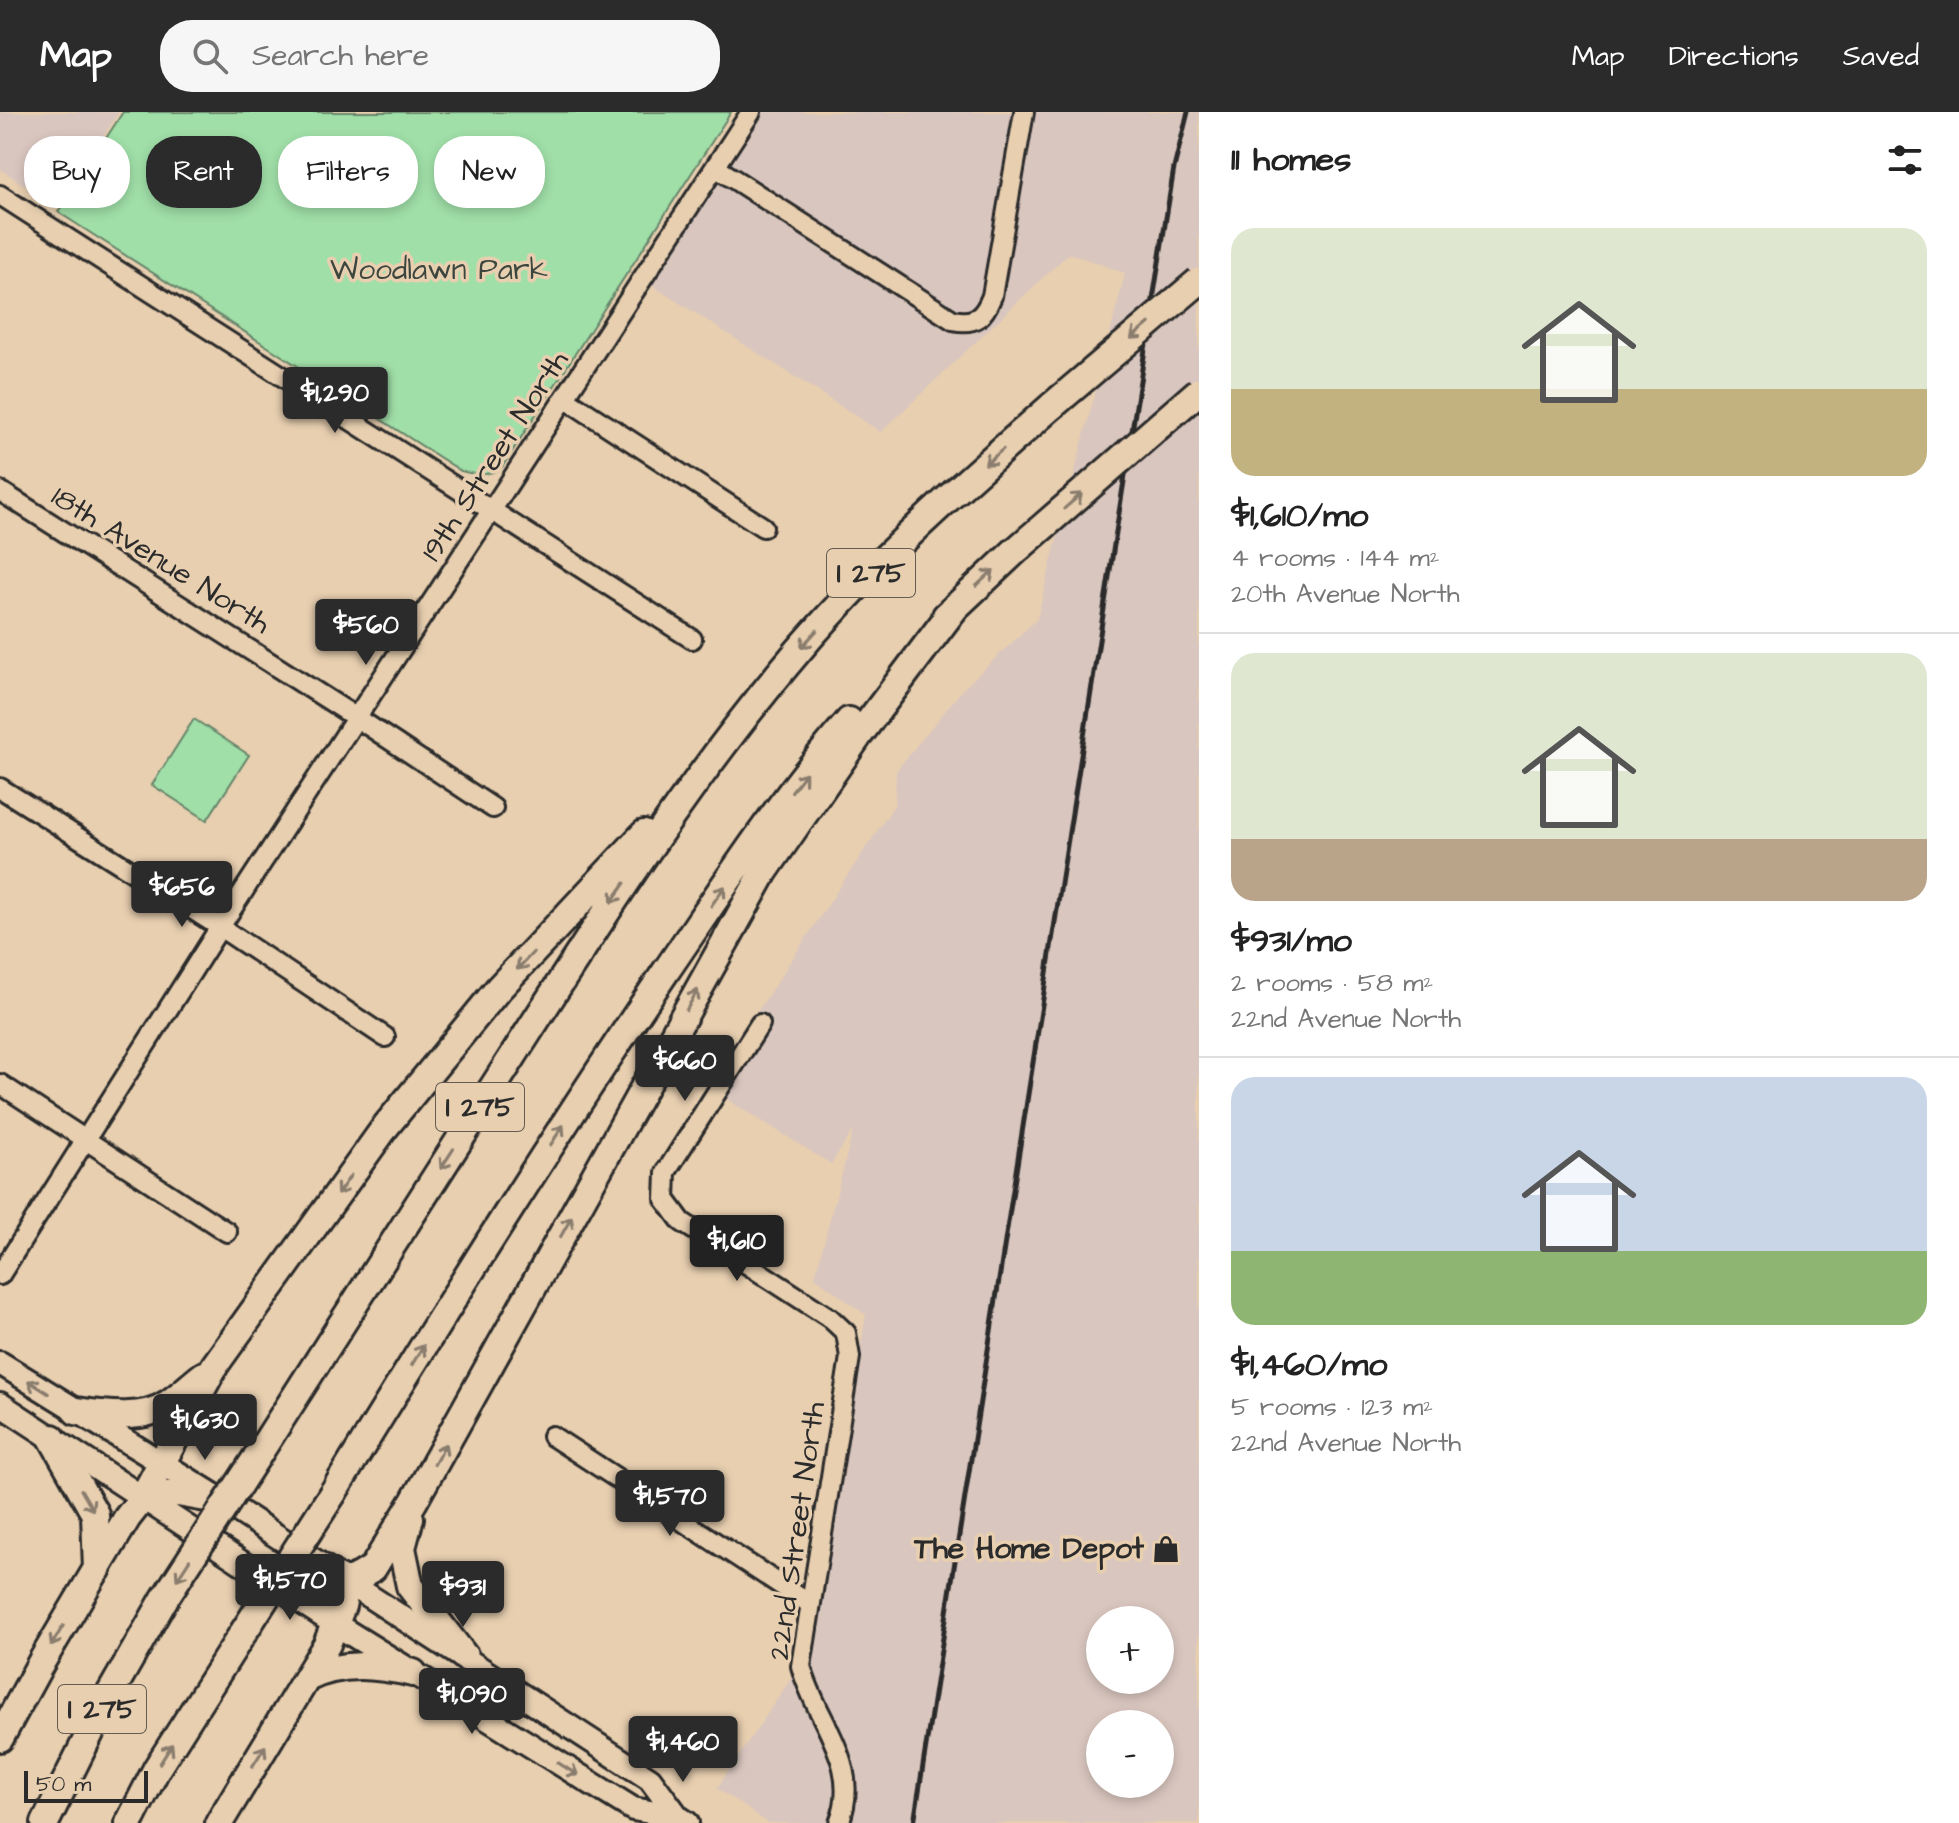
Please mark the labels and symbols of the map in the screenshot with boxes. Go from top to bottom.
park label: Woodlawn Park [330,249,548,291]
one-way arrow [1130,322,1150,340]
street label: 19th Street North [411,342,579,570]
pin: $1,290 [270,367,400,435]
one-way arrow [985,447,1005,465]
street label: 18th Avenue North [43,476,279,644]
one-way arrow [1062,492,1083,510]
road number: I 275 [827,549,915,597]
one-way arrow [975,570,995,588]
pin: $560 [319,599,413,667]
one-way arrow [800,629,818,649]
one-way arrow [791,772,808,793]
pin: $656 [135,861,229,929]
one-way arrow [610,882,627,904]
one-way arrow [710,886,726,908]
one-way arrow [516,951,535,970]
one-way arrow [685,989,701,1012]
pin: $660 [638,1035,732,1103]
road number: I 275 [436,1083,524,1131]
one-way arrow [550,1124,566,1147]
one-way arrow [439,1147,456,1169]
one-way arrow [336,1174,353,1195]
pin: $1,610 [672,1215,802,1283]
one-way arrow [558,1216,574,1239]
one-way arrow [410,1344,426,1367]
one-way arrow [27,1379,50,1395]
pin: $1,630 [140,1394,270,1462]
street label: 22nd Street North [758,1399,836,1663]
one-way arrow [433,1443,448,1467]
pin: $1,570 [605,1470,735,1538]
one-way arrow [79,1488,95,1511]
place label: The Home Depot [913,1528,1145,1571]
shop icon: The Home Depot [1151,1534,1181,1564]
pin: $1,570 [225,1554,355,1622]
one-way arrow [175,1558,191,1581]
pin: $931 [416,1561,510,1629]
one-way arrow [48,1624,64,1647]
pin: $1,090 [407,1668,537,1736]
road number: I 275 [58,1685,146,1733]
pin: $1,460 [618,1716,748,1784]
one-way arrow [158,1743,174,1766]
one-way arrow [251,1745,267,1768]
one-way arrow [556,1761,579,1777]
scale bar [24,1767,148,1803]

